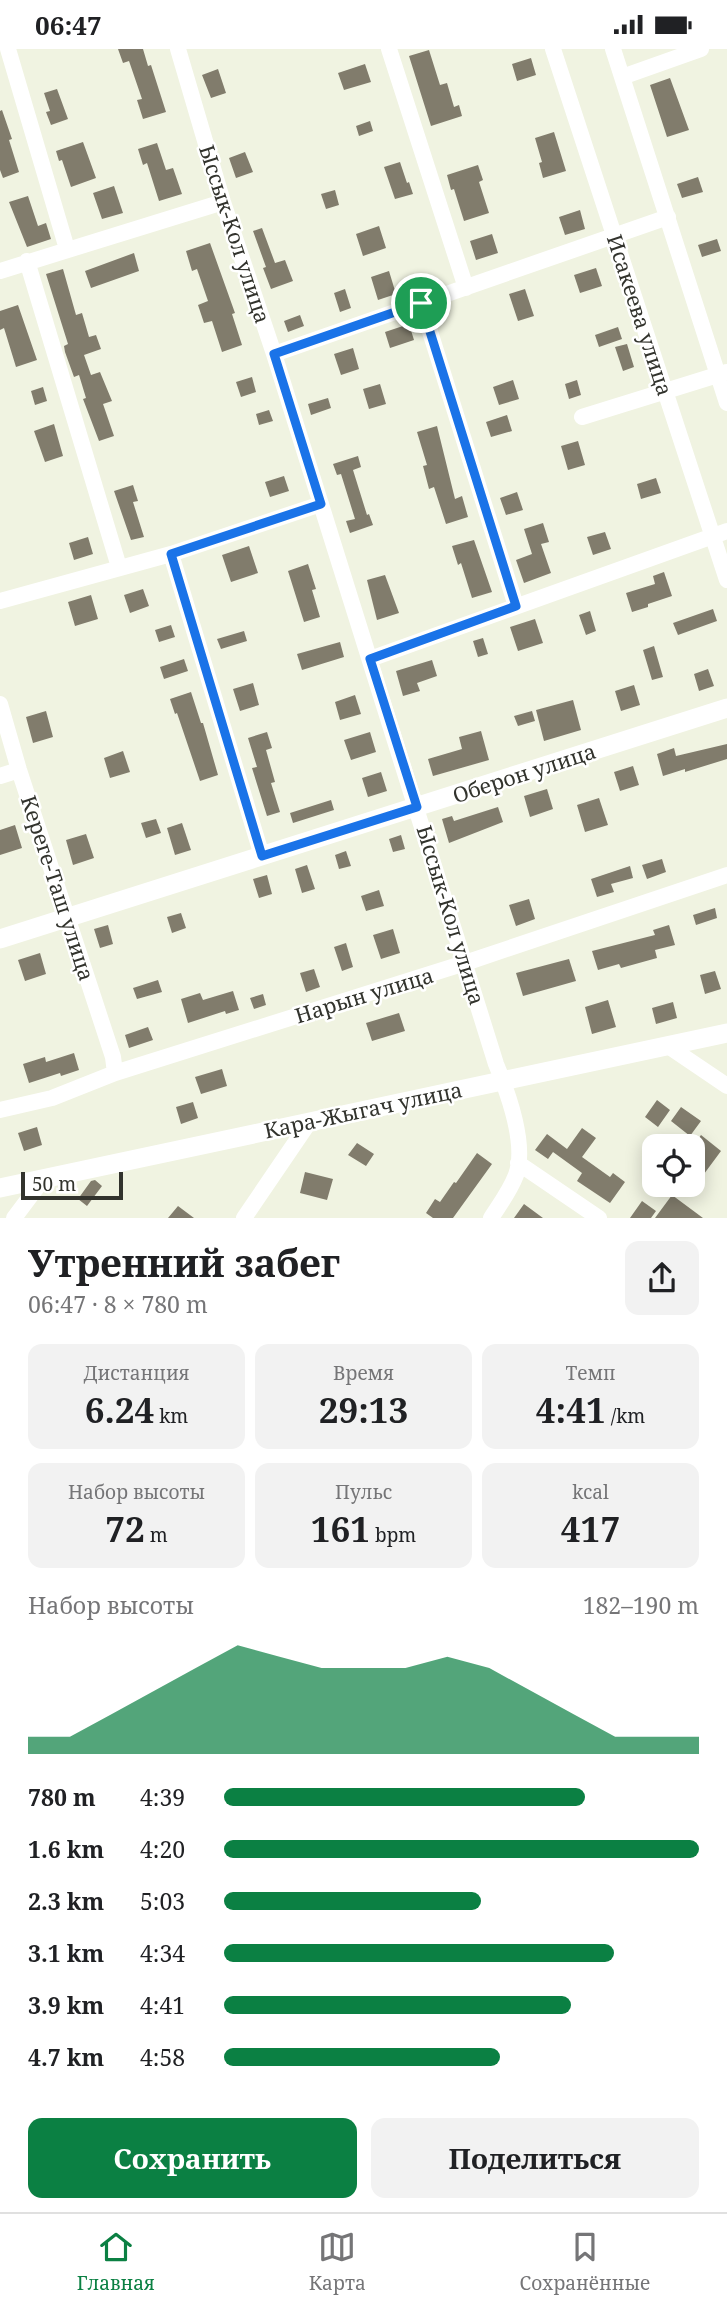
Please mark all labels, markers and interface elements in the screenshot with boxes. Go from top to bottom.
text: 06:47 [35,7,102,43]
street label: Ыссык-Кол улица [193,141,277,327]
street label: Исакеева улица [601,231,679,399]
pin [391,273,451,333]
icon: arrive [402,284,440,322]
street label: Оберон улица [449,737,599,809]
street label: Кереге-Таш улица [15,792,101,984]
street label: Ыссык-Кол улица [410,822,492,1008]
street label: Нарын улица [291,961,437,1029]
street label: Кара-Жыгач улица [261,1075,465,1145]
map controls [642,1134,705,1197]
button: locate [642,1134,705,1197]
scale bar [21,1169,122,1201]
text: 50 m [32,1171,76,1197]
text: Утренний забег [28,1236,340,1288]
button: share [625,1241,699,1315]
text: 06:47 · 8 × 780 m [28,1288,208,1320]
text: Дистанция [83,1360,190,1386]
text: Время [333,1360,394,1386]
text: Темп [565,1360,616,1386]
text: 6.24 [85,1386,154,1433]
text: 29:13 [319,1386,408,1433]
text: 4:41 [536,1386,606,1433]
text: km [154,1403,188,1429]
text: /km [606,1403,645,1429]
text: Набор высоты [68,1479,205,1505]
text: Пульс [335,1479,392,1505]
text: kcal [572,1479,609,1505]
text: 72 [105,1505,145,1552]
text: 161 [311,1505,370,1552]
text: 417 [561,1505,620,1552]
text: m [145,1522,168,1548]
text: bpm [370,1522,416,1548]
text: Набор высоты [28,1589,194,1621]
text: 182–190 m [583,1589,699,1621]
text: 780 m [28,1781,96,1813]
text: 4:39 [140,1781,185,1813]
text: 1.6 km [28,1833,104,1865]
text: 4:20 [140,1833,185,1865]
text: 2.3 km [28,1885,104,1917]
text: 5:03 [140,1885,185,1917]
text: 3.1 km [28,1937,104,1969]
text: 4:34 [140,1937,185,1969]
text: 3.9 km [28,1989,104,2021]
text: 4:41 [140,1989,185,2021]
text: 4.7 km [28,2041,104,2073]
text: 4:58 [140,2041,185,2073]
button: Сохранить [28,2118,357,2198]
button: Поделиться [371,2118,699,2198]
tab: Главная [77,2228,155,2296]
tab: Карта [309,2228,366,2296]
tab: Сохранённые [520,2228,650,2296]

